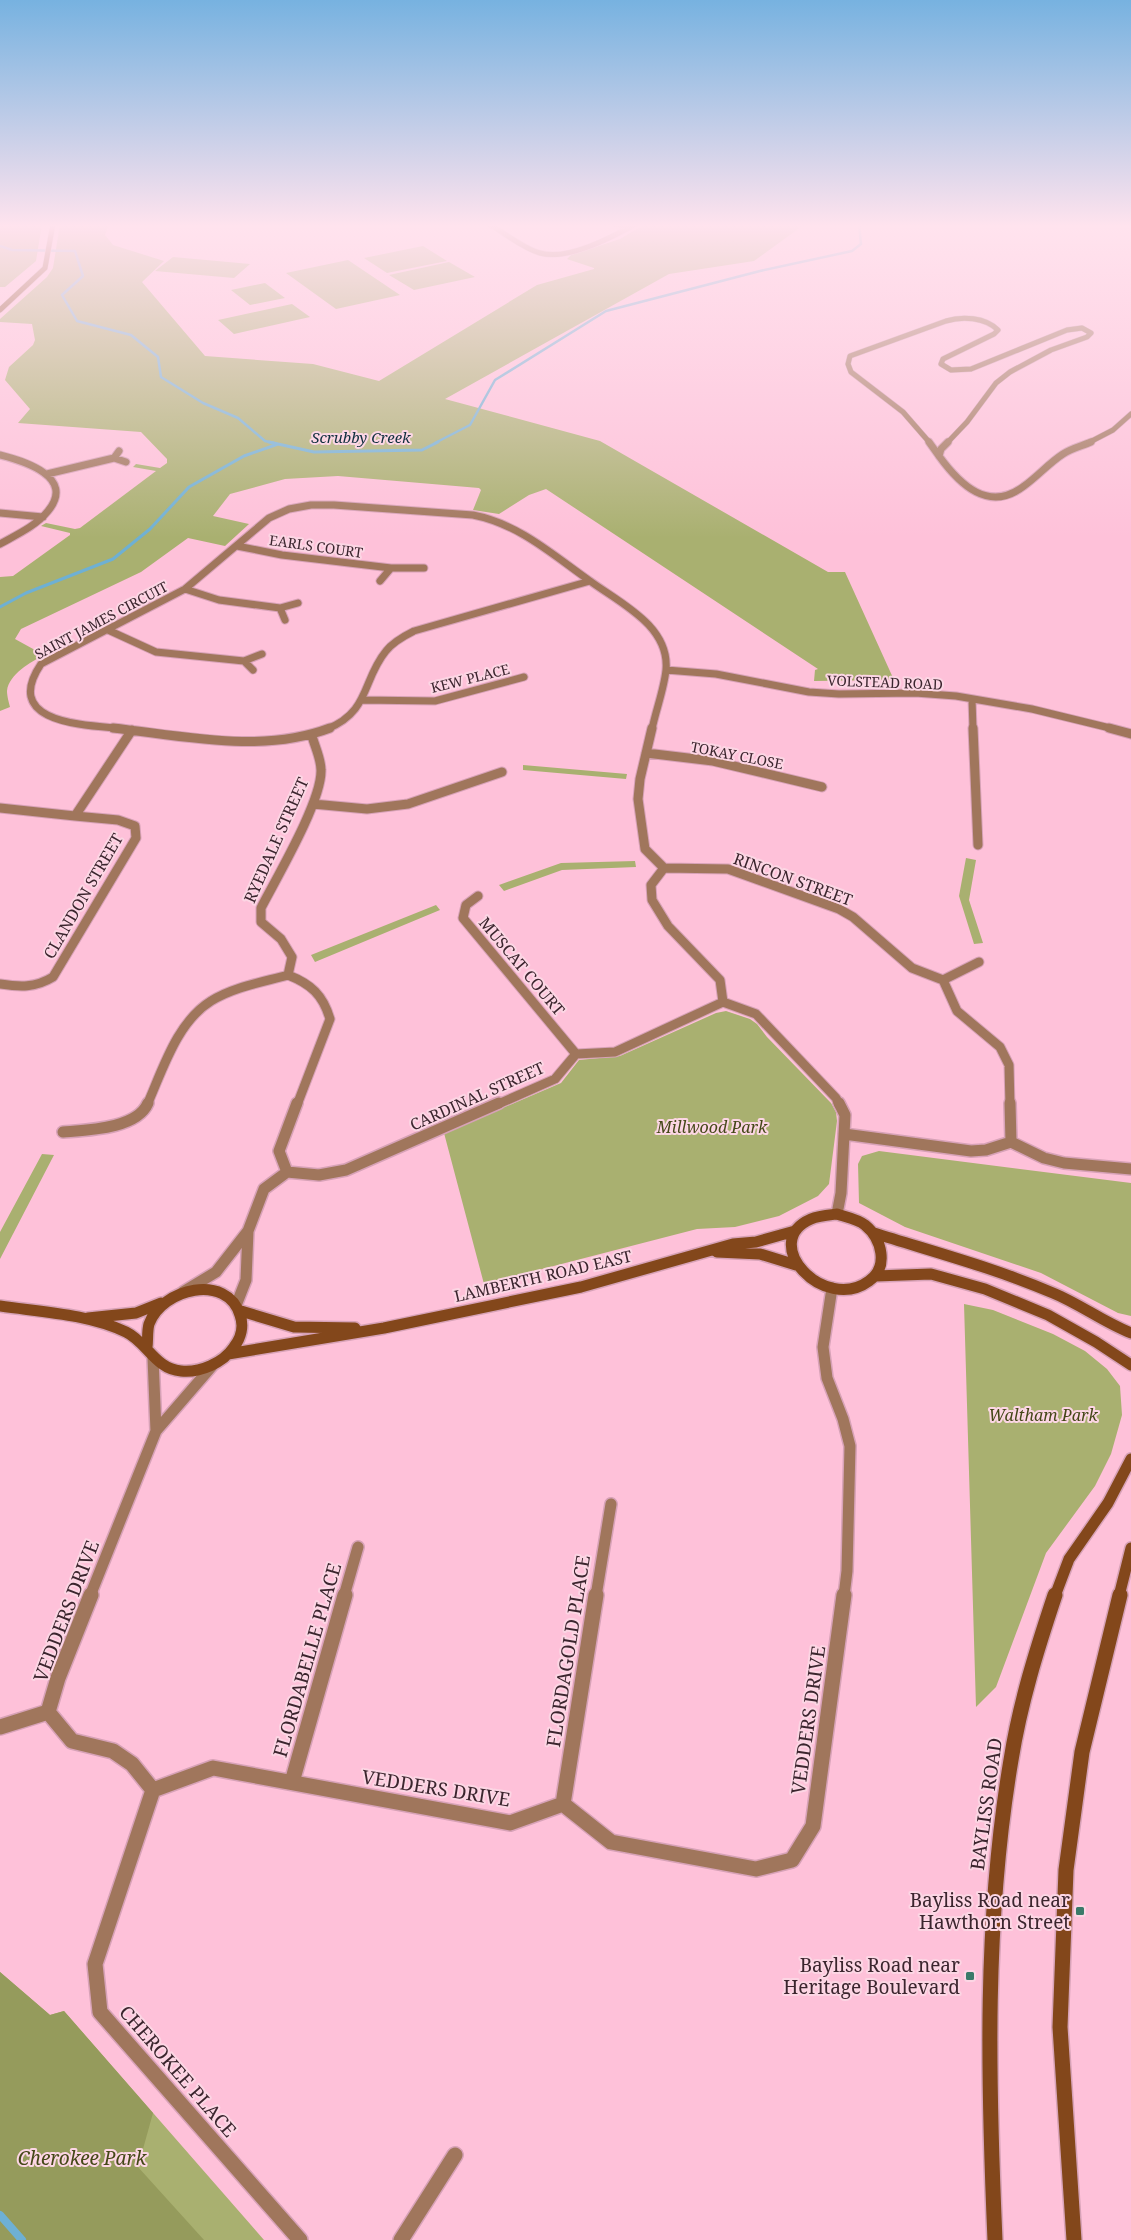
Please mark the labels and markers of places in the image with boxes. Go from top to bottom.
place label: Bayliss Road near Hawthorn Street [910,1887,1070,1935]
marker: Bayliss Road near Hawthorn Street [1074,1905,1086,1917]
place label: Bayliss Road near Heritage Boulevard [783,1952,960,2000]
marker: Bayliss Road near Heritage Boulevard [964,1970,976,1982]

